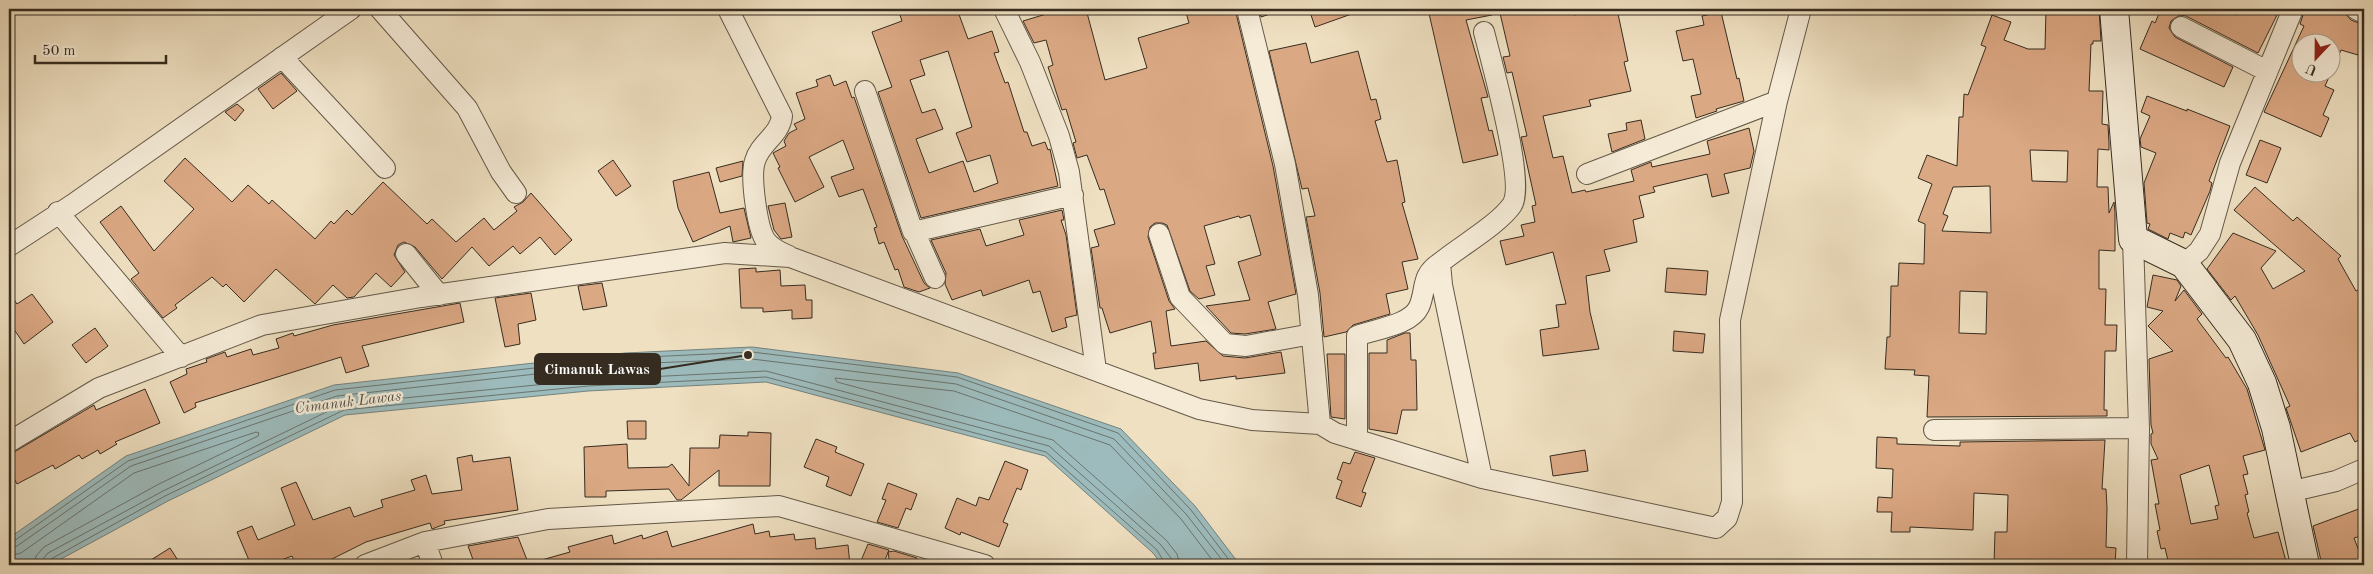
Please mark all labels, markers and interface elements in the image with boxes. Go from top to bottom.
scale bar [35,32,166,64]
north arrow [2290,32,2340,82]
text: 50 m [42,44,76,59]
text: U [2304,61,2319,78]
callout: Cimanuk Lawas [535,354,660,384]
text: Cimanuk Lawas [544,363,650,378]
water label: Cimanuk Lawas [294,389,402,417]

